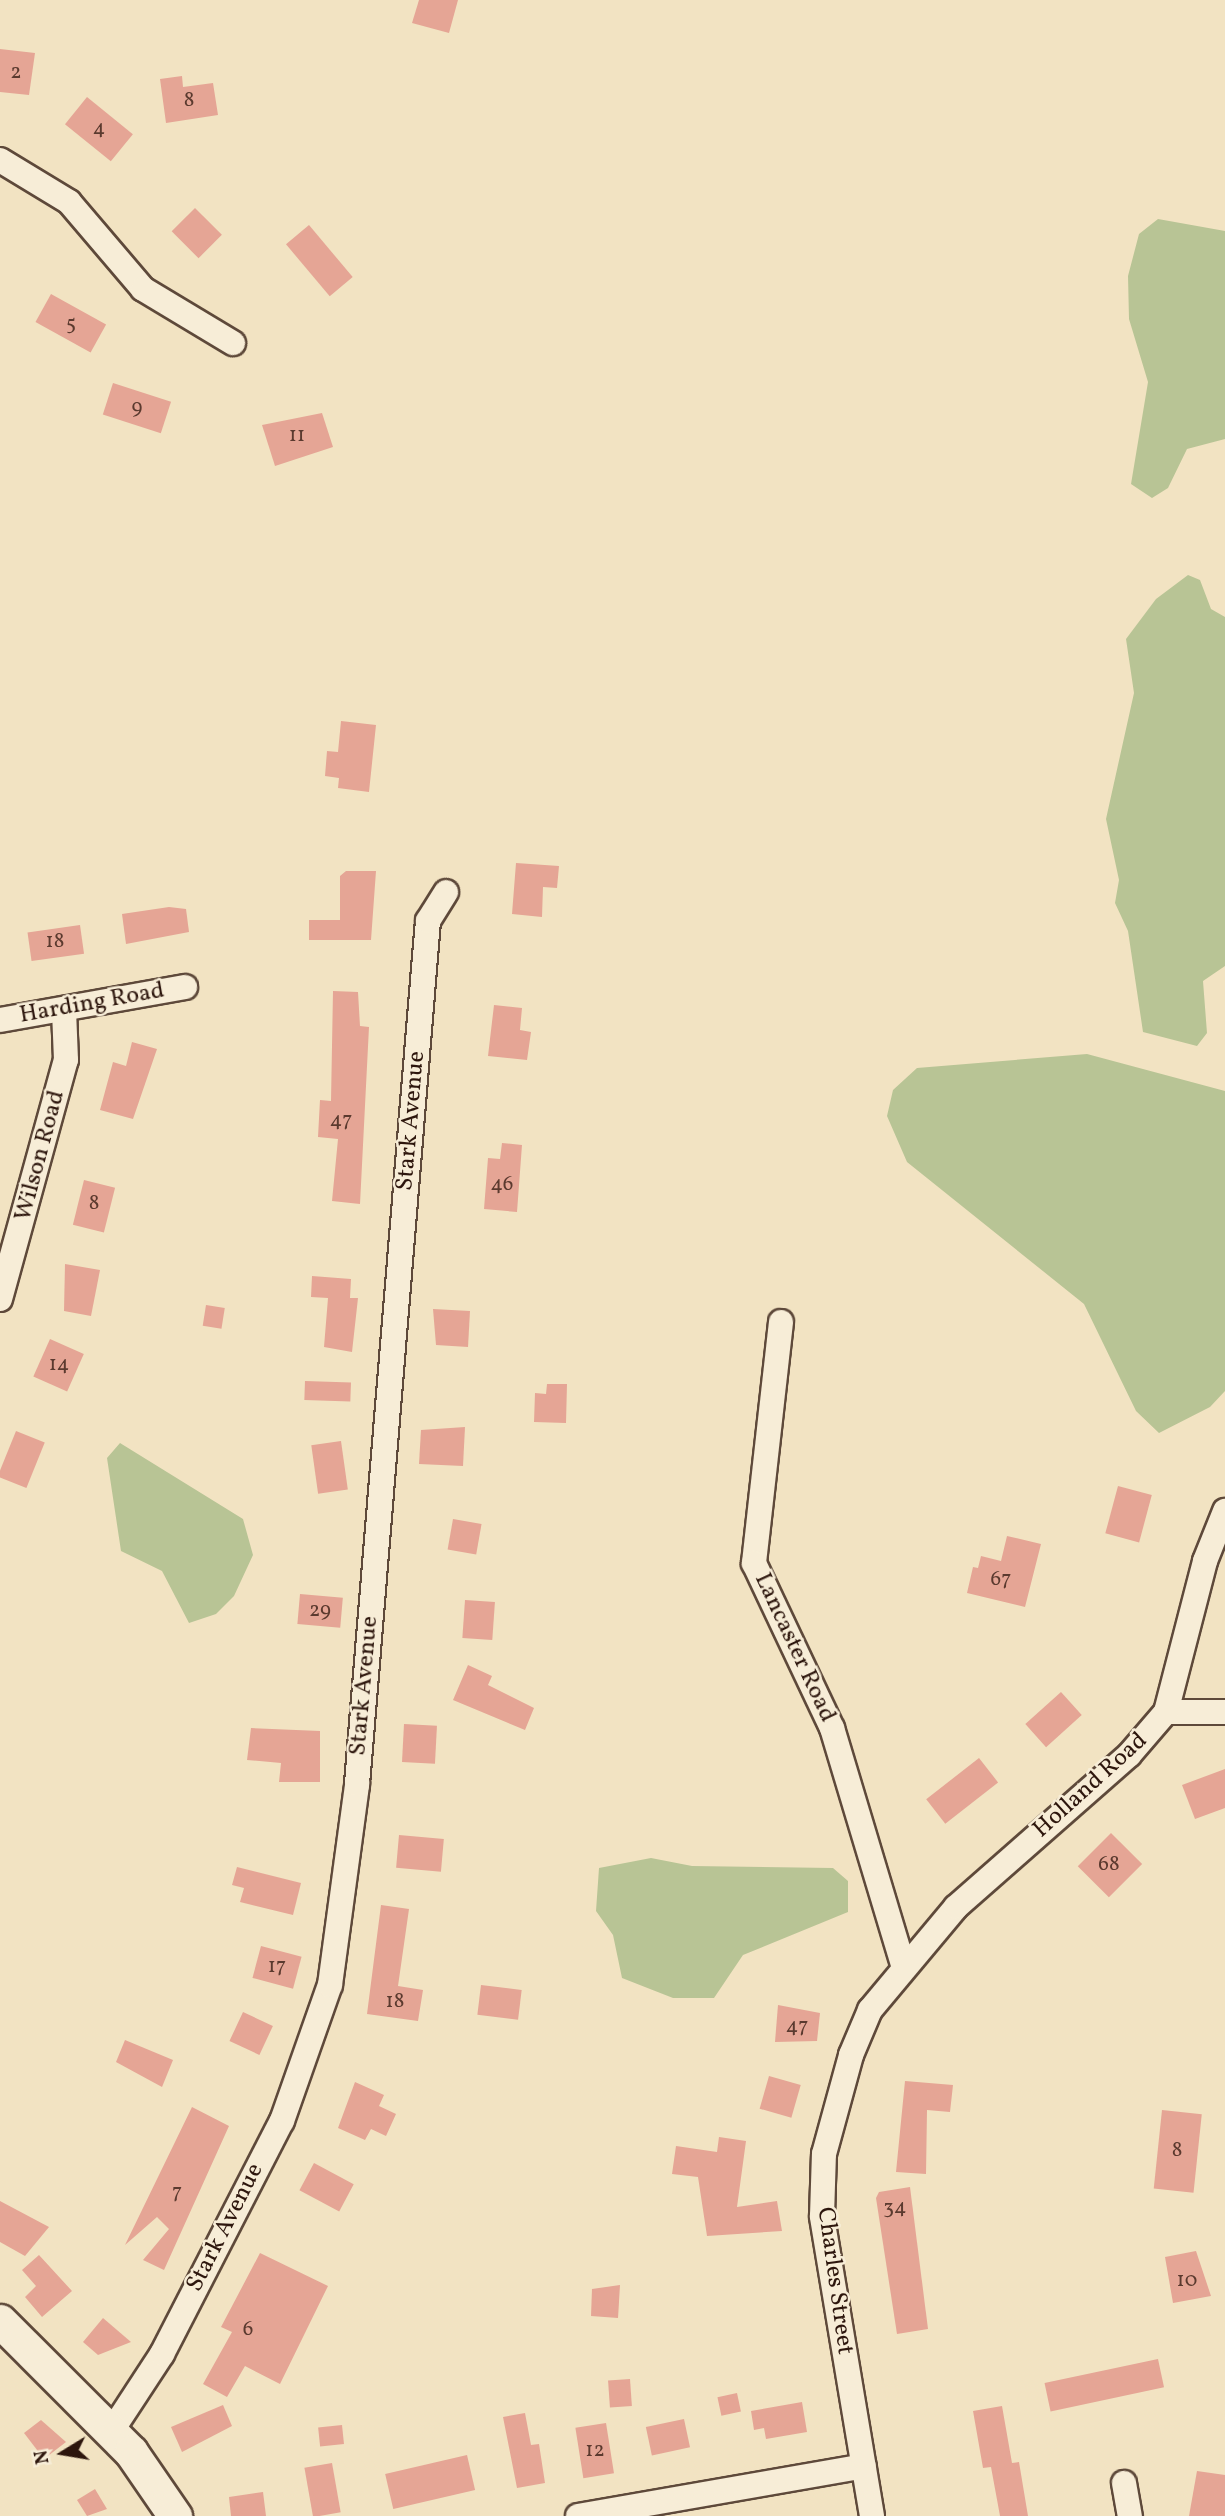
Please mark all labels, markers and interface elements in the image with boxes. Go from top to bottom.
house number: 2 [10,60,22,86]
house number: 8 [184,88,194,114]
house number: 4 [93,116,105,142]
house number: 5 [66,311,76,337]
house number: 9 [132,395,142,421]
house number: 11 [289,423,305,449]
house number: 18 [46,929,64,955]
street label: Harding Road [17,977,167,1031]
street label: Stark Avenue [392,1050,432,1192]
street label: Wilson Road [10,1088,72,1224]
house number: 47 [330,1108,352,1134]
house number: 46 [491,1172,513,1198]
house number: 8 [89,1191,99,1217]
house number: 14 [49,1352,69,1378]
house number: 67 [991,1567,1011,1593]
street label: Lancaster Road [747,1569,841,1727]
house number: 29 [309,1598,331,1624]
street label: Stark Avenue [345,1615,385,1757]
street label: Holland Road [1028,1727,1154,1845]
house number: 68 [1098,1852,1120,1878]
house number: 17 [268,1954,286,1980]
house number: 18 [386,1989,404,2015]
house number: 47 [786,2014,808,2040]
house number: 8 [1172,2138,1182,2164]
street label: Stark Avenue [181,2159,271,2297]
house number: 7 [172,2180,182,2206]
house number: 34 [883,2195,907,2221]
street label: Charles Street [809,2205,859,2357]
house number: 10 [1177,2268,1197,2294]
house number: 6 [243,2317,253,2343]
north arrow [28,2418,98,2488]
house number: 12 [585,2438,605,2464]
text: N [28,2448,56,2466]

